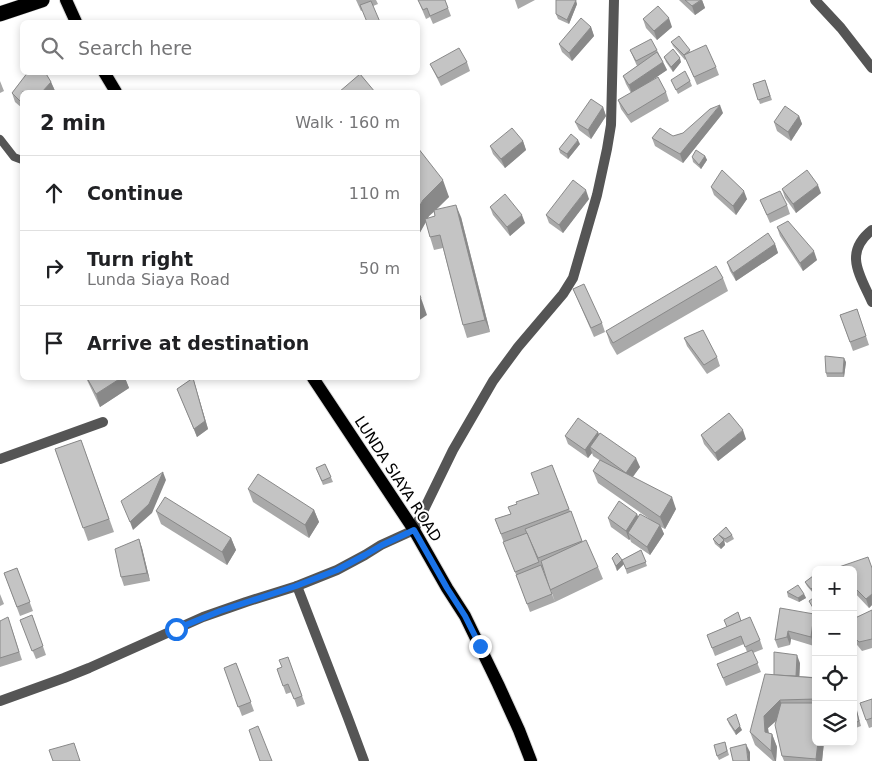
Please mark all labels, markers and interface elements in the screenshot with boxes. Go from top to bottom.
search box [20,20,420,75]
icon: search [38,34,66,62]
text: Search here [78,37,192,59]
text: 2 min [40,111,106,135]
text: Walk · 160 m [295,113,400,132]
icon: ahead [40,179,68,207]
text: Continue [87,182,183,204]
text: 110 m [349,184,400,203]
text: Turn right [87,248,193,270]
icon: right [40,254,68,282]
text: 50 m [359,259,400,278]
text: Lunda Siaya Road [87,270,230,289]
icon: arrive [40,329,68,357]
text: Arrive at destination [87,332,309,354]
street label: LUNDA SIAYA ROAD [351,413,445,545]
map controls [812,566,857,746]
button: + [812,566,857,611]
button: − [812,611,857,656]
route start [165,618,188,641]
route end [469,635,492,658]
button: locate [812,656,857,701]
button: layers [812,701,857,746]

